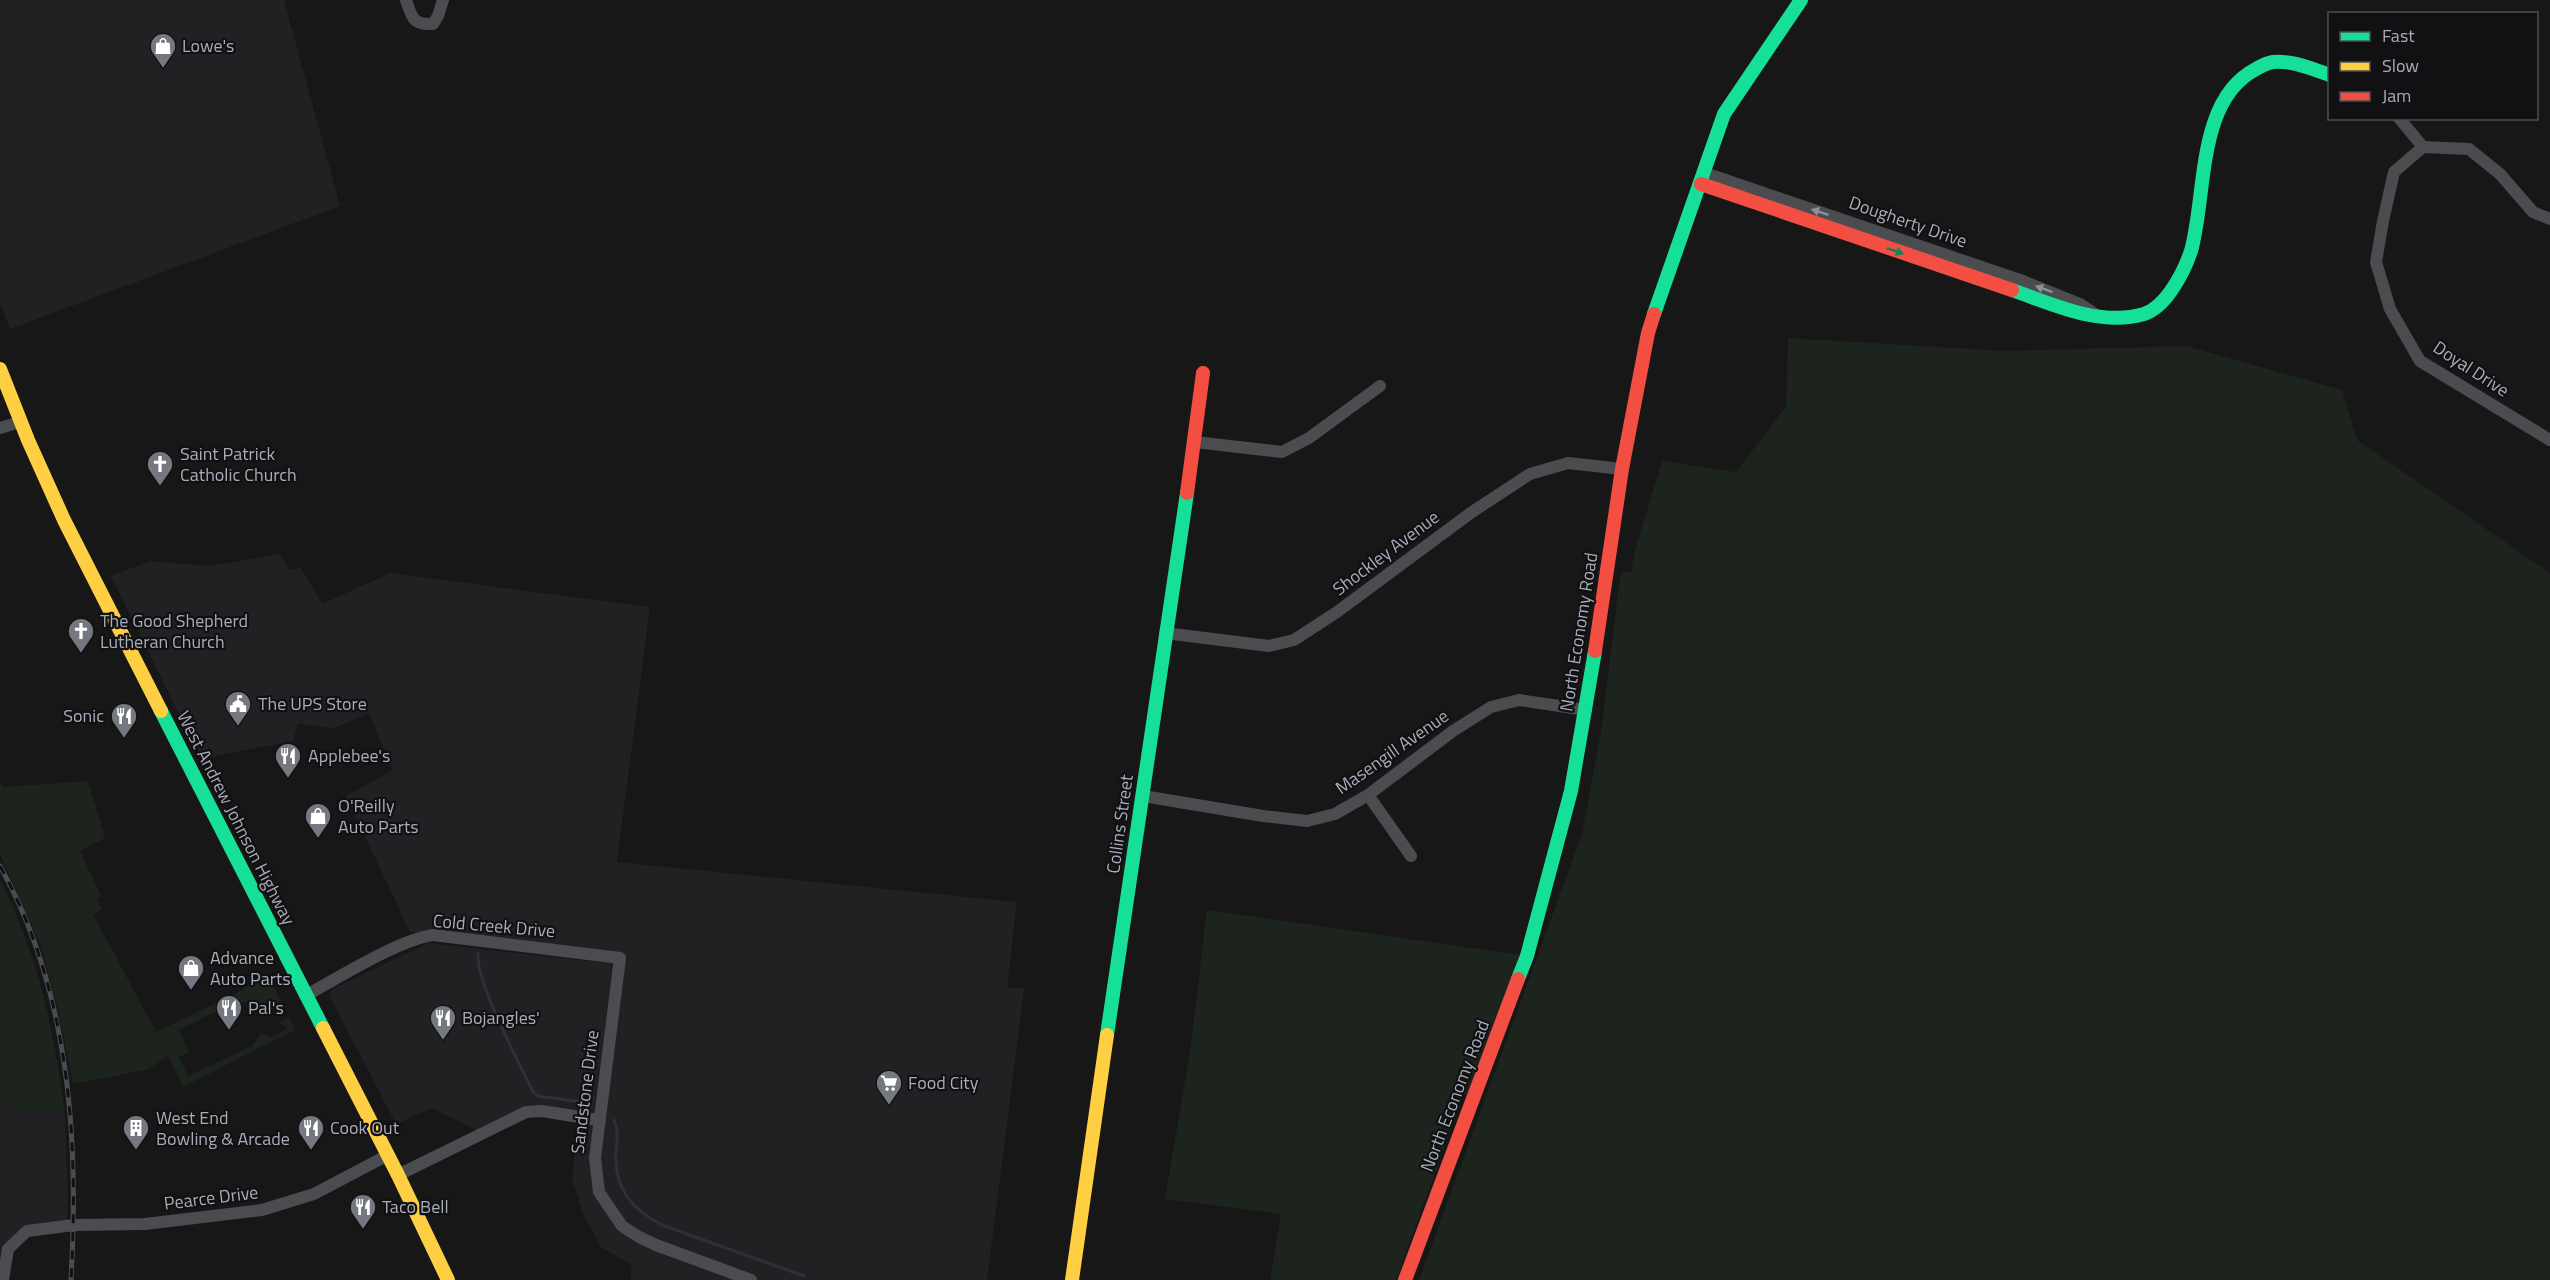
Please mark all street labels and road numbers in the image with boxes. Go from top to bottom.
street label: Dougherty Drive [1846,189,1971,254]
street label: Doyal Drive [2428,334,2515,403]
street label: Shockley Avenue [1327,503,1445,602]
street label: North Economy Road [1553,551,1604,713]
street label: Masengill Avenue [1329,702,1454,801]
street label: West Andrew Johnson Highway [170,706,303,930]
street label: Collins Street [1099,772,1140,875]
street label: Cold Creek Drive [432,907,556,944]
street label: North Economy Road [1413,1016,1496,1176]
street label: Sandstone Drive [564,1029,605,1155]
street label: Pearce Drive [162,1178,260,1217]

